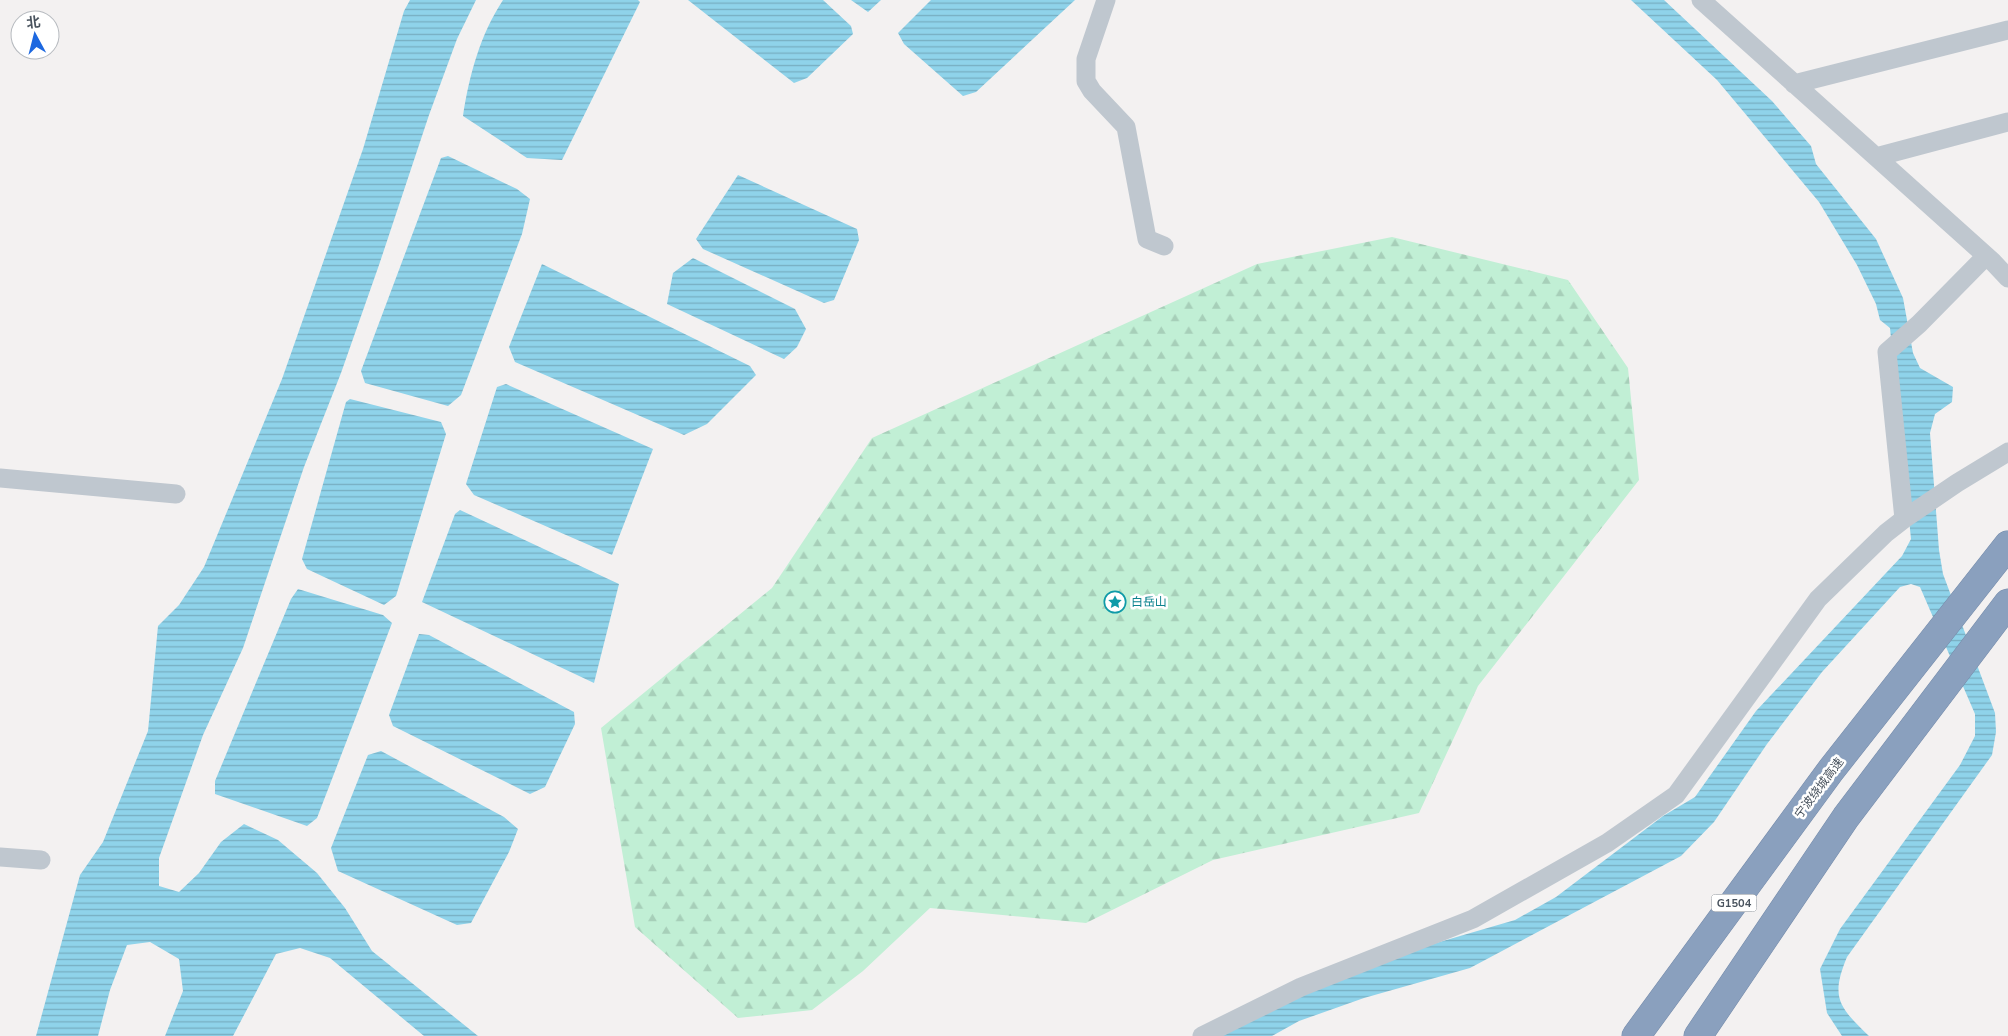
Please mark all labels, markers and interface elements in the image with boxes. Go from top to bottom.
north arrow [10,10,60,60]
text: 北 [25,12,42,33]
place icon: 白岳山 [1103,590,1127,614]
place label: 白岳山 [1131,594,1167,610]
street label: 宁波绕城高速 [1791,754,1847,822]
road number: G1504 [1712,894,1756,911]

